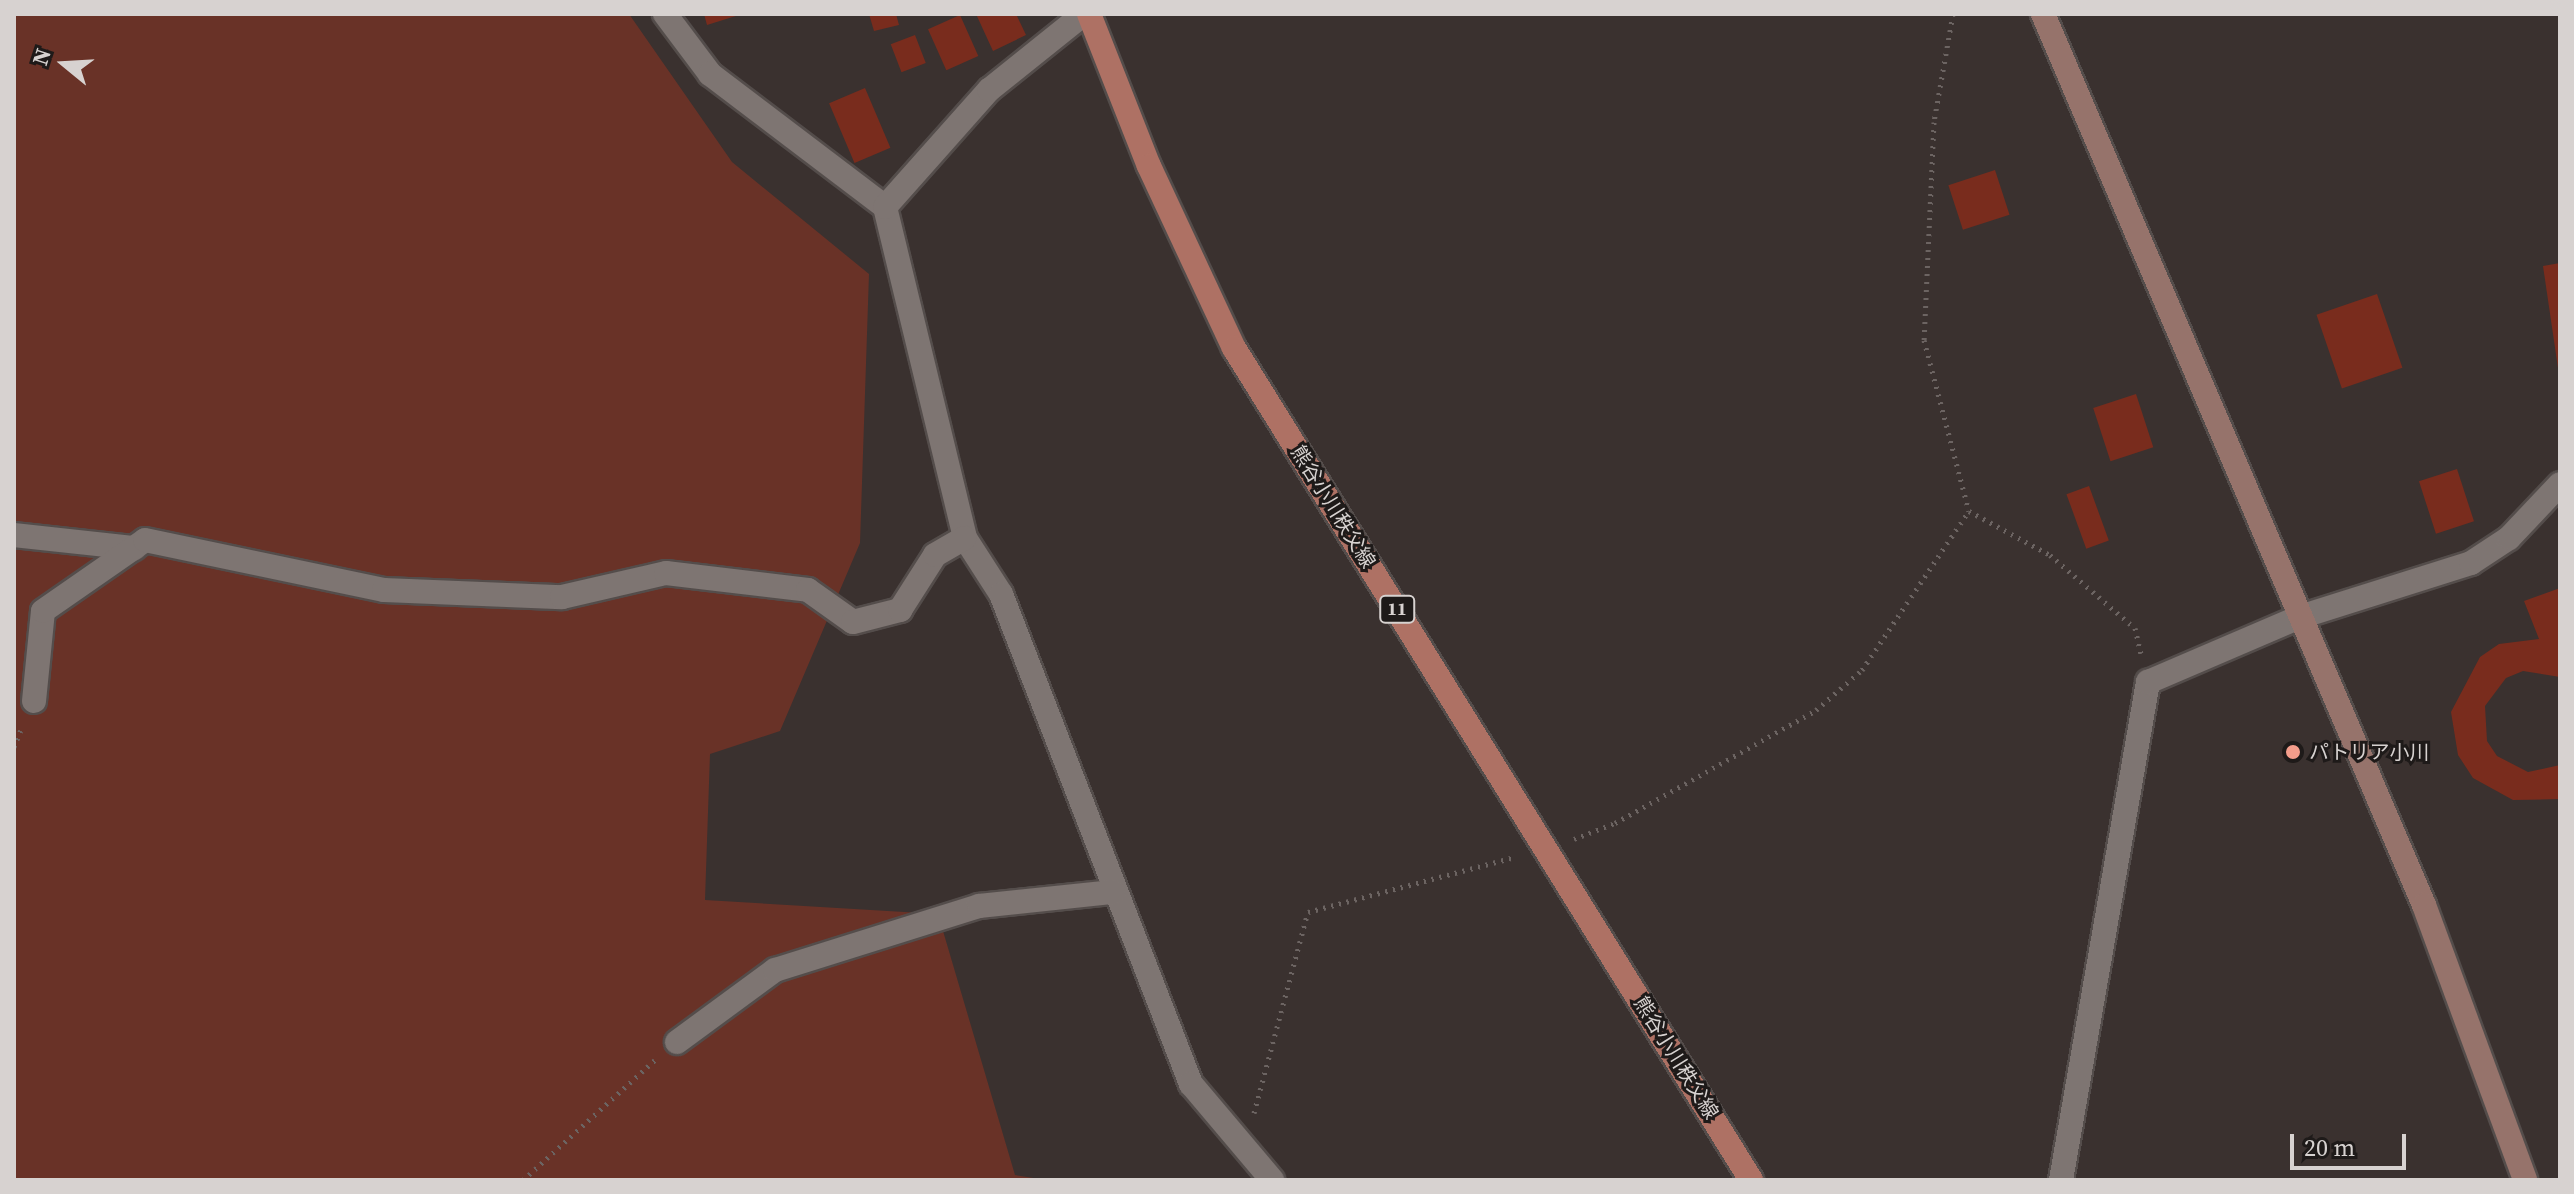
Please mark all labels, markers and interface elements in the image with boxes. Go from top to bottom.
north arrow [24,24,104,104]
text: N [24,44,58,69]
street label: 熊谷小川秩父線 [1286,441,1380,573]
road number: 11 [1379,595,1415,623]
place label: パトリア小川 [2309,740,2429,764]
marker: パトリア小川 [2284,743,2302,761]
street label: 熊谷小川秩父線 [1629,992,1723,1124]
scale bar [2294,1118,2410,1168]
text: 20 m [2304,1131,2355,1164]

